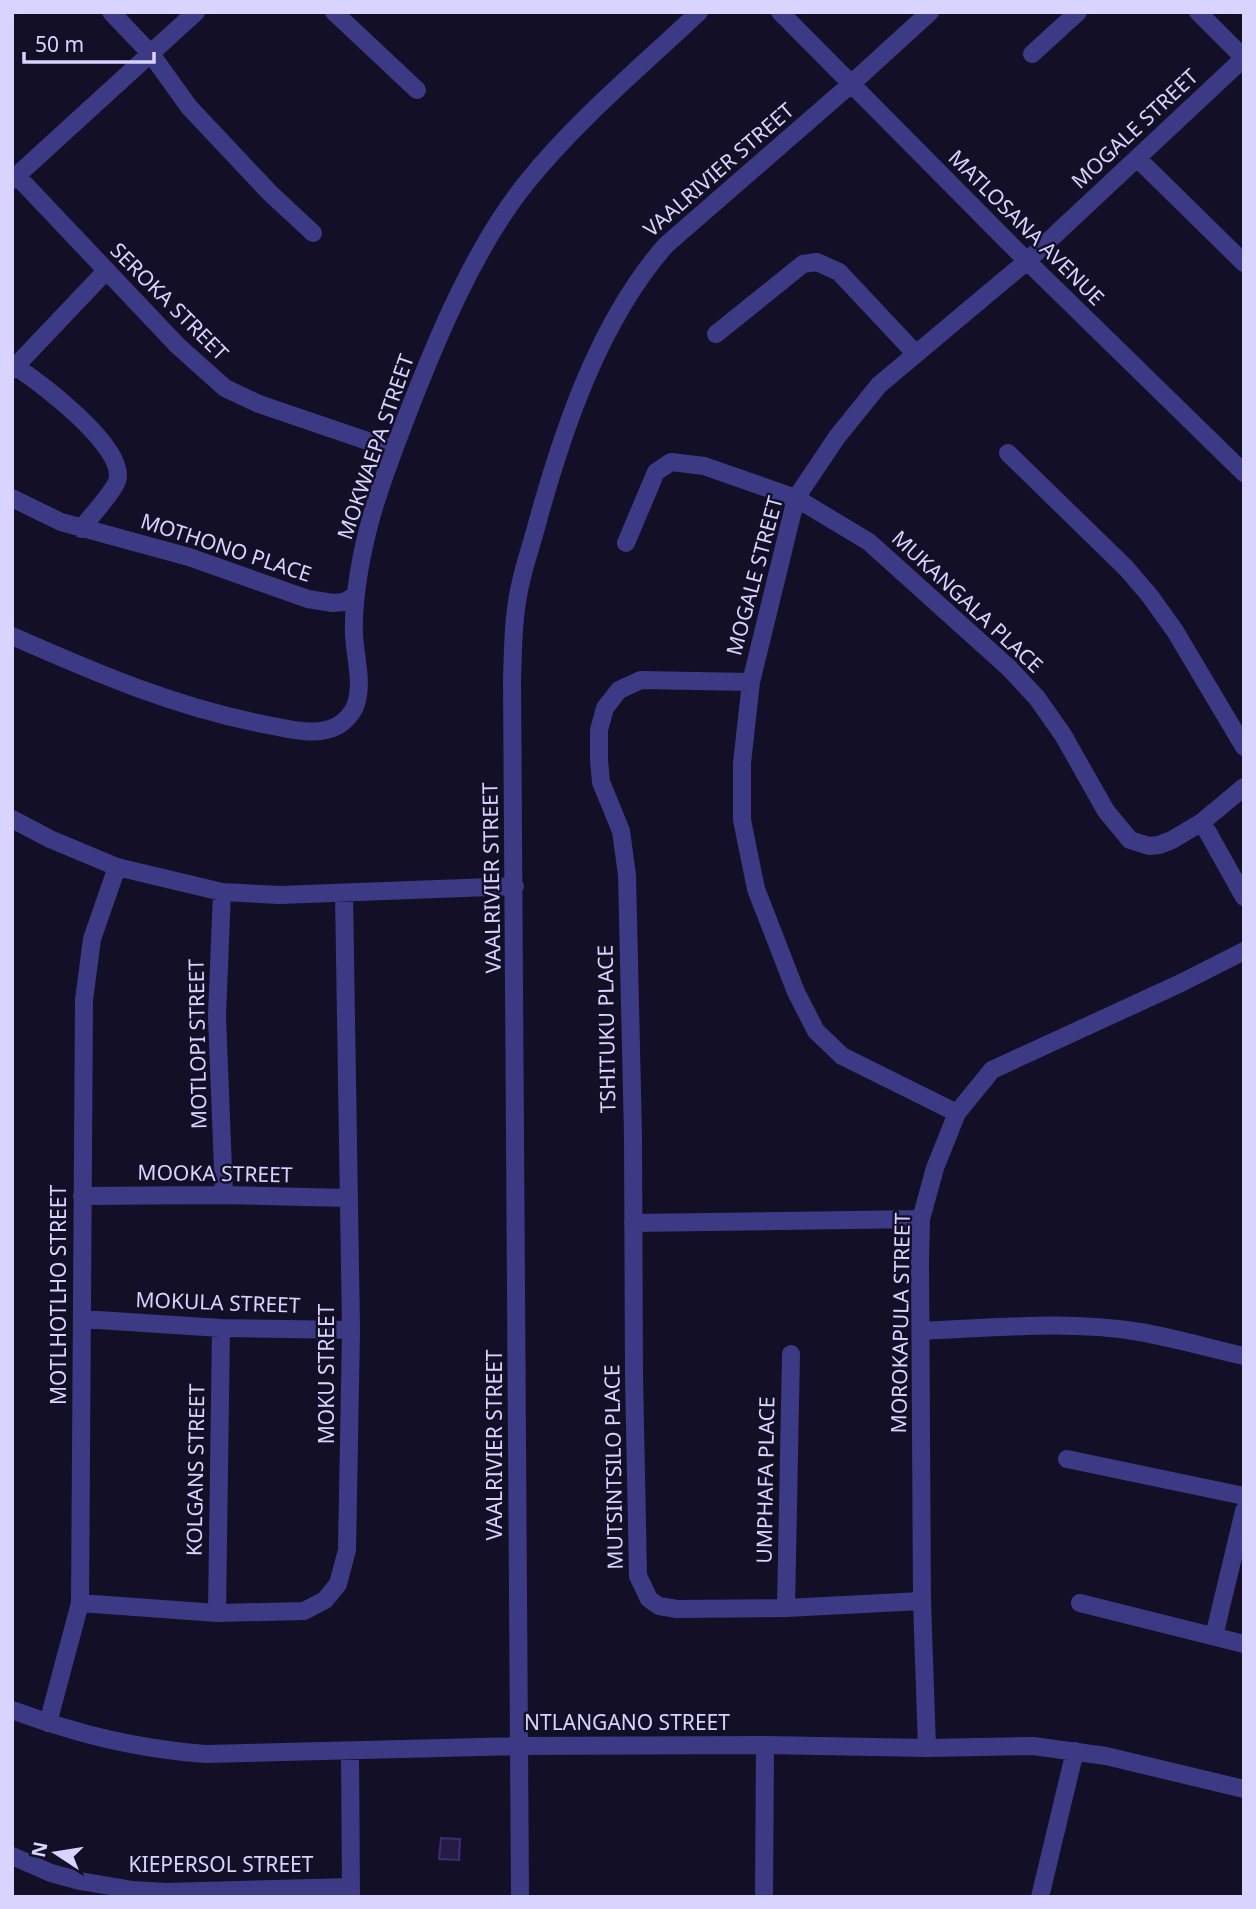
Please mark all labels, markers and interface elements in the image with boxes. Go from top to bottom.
scale bar [24,21,154,65]
text: 50 m [35,30,84,58]
street label: MOGALE STREET [1065,62,1204,194]
street label: VAALRIVIER STREET [637,96,800,242]
street label: MATLOSANA AVENUE [943,143,1111,311]
street label: SEROKA STREET [105,236,235,367]
street label: MOKWAEPA STREET [330,350,420,543]
street label: MOGALE STREET [719,493,789,658]
street label: MOTHONO PLACE [137,506,315,588]
street label: MUKANGALA PLACE [886,524,1049,679]
street label: VAALRIVIER STREET [475,782,507,974]
street label: TSHITUKU PLACE [591,945,621,1113]
street label: MOTLOPI STREET [182,958,212,1129]
street label: MOOKA STREET [137,1158,293,1188]
street label: MOTLHOTLHO STREET [44,1185,72,1405]
street label: MOROKAPULA STREET [884,1212,916,1433]
street label: MOKULA STREET [135,1285,301,1319]
street label: MOKU STREET [312,1303,340,1444]
street label: VAALRIVIER STREET [480,1349,508,1541]
street label: MUTSINTSILO PLACE [597,1364,629,1570]
street label: KOLGANS STREET [179,1383,211,1556]
street label: UMPHAFA PLACE [750,1396,780,1564]
street label: NTLANGANO STREET [524,1708,730,1736]
north arrow [21,1818,91,1888]
text: N [25,1839,54,1860]
street label: KIEPERSOL STREET [129,1850,314,1878]

